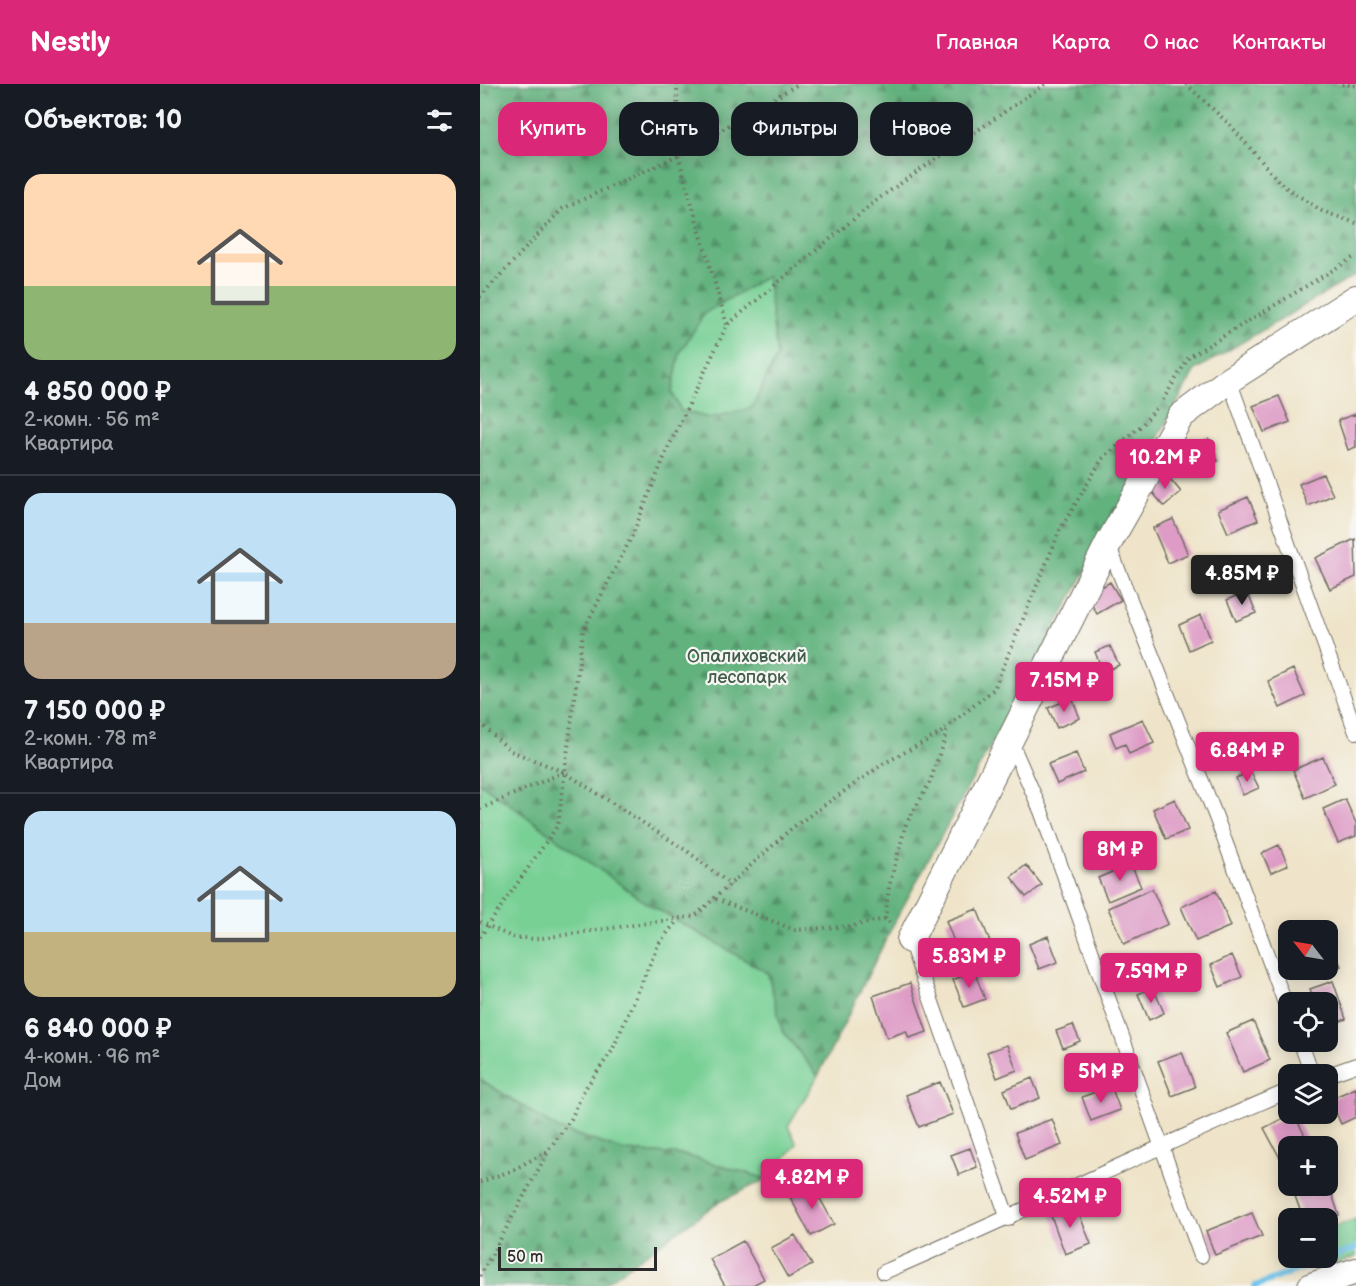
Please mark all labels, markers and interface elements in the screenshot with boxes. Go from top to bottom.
text: Nestly [30,26,110,59]
text: Главная [935,30,1018,55]
text: Карта [1051,30,1110,55]
text: О нас [1143,30,1199,55]
text: Контакты [1232,30,1326,55]
chip: Купить [498,102,607,156]
chip: Снять [619,102,719,156]
chip: Фильтры [731,102,858,156]
chip: Новое [870,102,973,156]
icon: filters [423,104,456,137]
text: Объектов: 10 [24,105,182,136]
icon: home [186,213,294,321]
text: 4 850 000 ₽ [24,377,171,408]
text: 2-комн. · 56 m² [24,408,160,432]
text: Квартира [24,432,114,456]
pin: 10.2M ₽ [1110,439,1220,490]
text: 10.2M ₽ [1129,446,1201,470]
icon: home [186,532,294,640]
pin: 4.85M ₽ [1187,555,1297,606]
text: 4.85M ₽ [1205,562,1279,586]
park label: Опалиховский лесопарк [687,646,807,688]
pin: 7.15M ₽ [1009,662,1119,713]
text: 7.15M ₽ [1029,669,1099,693]
text: 7 150 000 ₽ [24,696,165,727]
text: 2-комн. · 78 m² [24,727,157,751]
pin: 6.84M ₽ [1192,732,1302,783]
text: 6.84M ₽ [1210,739,1284,763]
text: Квартира [24,751,114,775]
pin: 8M ₽ [1084,831,1156,882]
text: 8M ₽ [1097,838,1143,862]
icon: home [186,850,294,958]
north arrow [1278,920,1338,980]
map controls [1278,920,1338,1268]
pin: 5.83M ₽ [914,938,1024,989]
text: 5.83M ₽ [932,945,1006,969]
pin: 7.59M ₽ [1096,953,1206,1004]
text: 7.59M ₽ [1115,960,1187,984]
button: locate [1278,992,1338,1052]
text: 6 840 000 ₽ [24,1014,172,1045]
text: 4-комн. · 96 m² [24,1045,160,1069]
pin: 5M ₽ [1065,1053,1137,1104]
text: 5M ₽ [1078,1060,1124,1084]
button: layers [1278,1064,1338,1124]
text: Дом [24,1069,62,1093]
button: + [1278,1136,1338,1196]
pin: 4.82M ₽ [757,1159,867,1210]
text: 4.82M ₽ [775,1166,849,1190]
pin: 4.52M ₽ [1015,1178,1125,1229]
text: 4.52M ₽ [1033,1185,1107,1209]
button: − [1278,1208,1338,1268]
scale bar [498,1244,657,1272]
text: 50 m [507,1248,543,1267]

